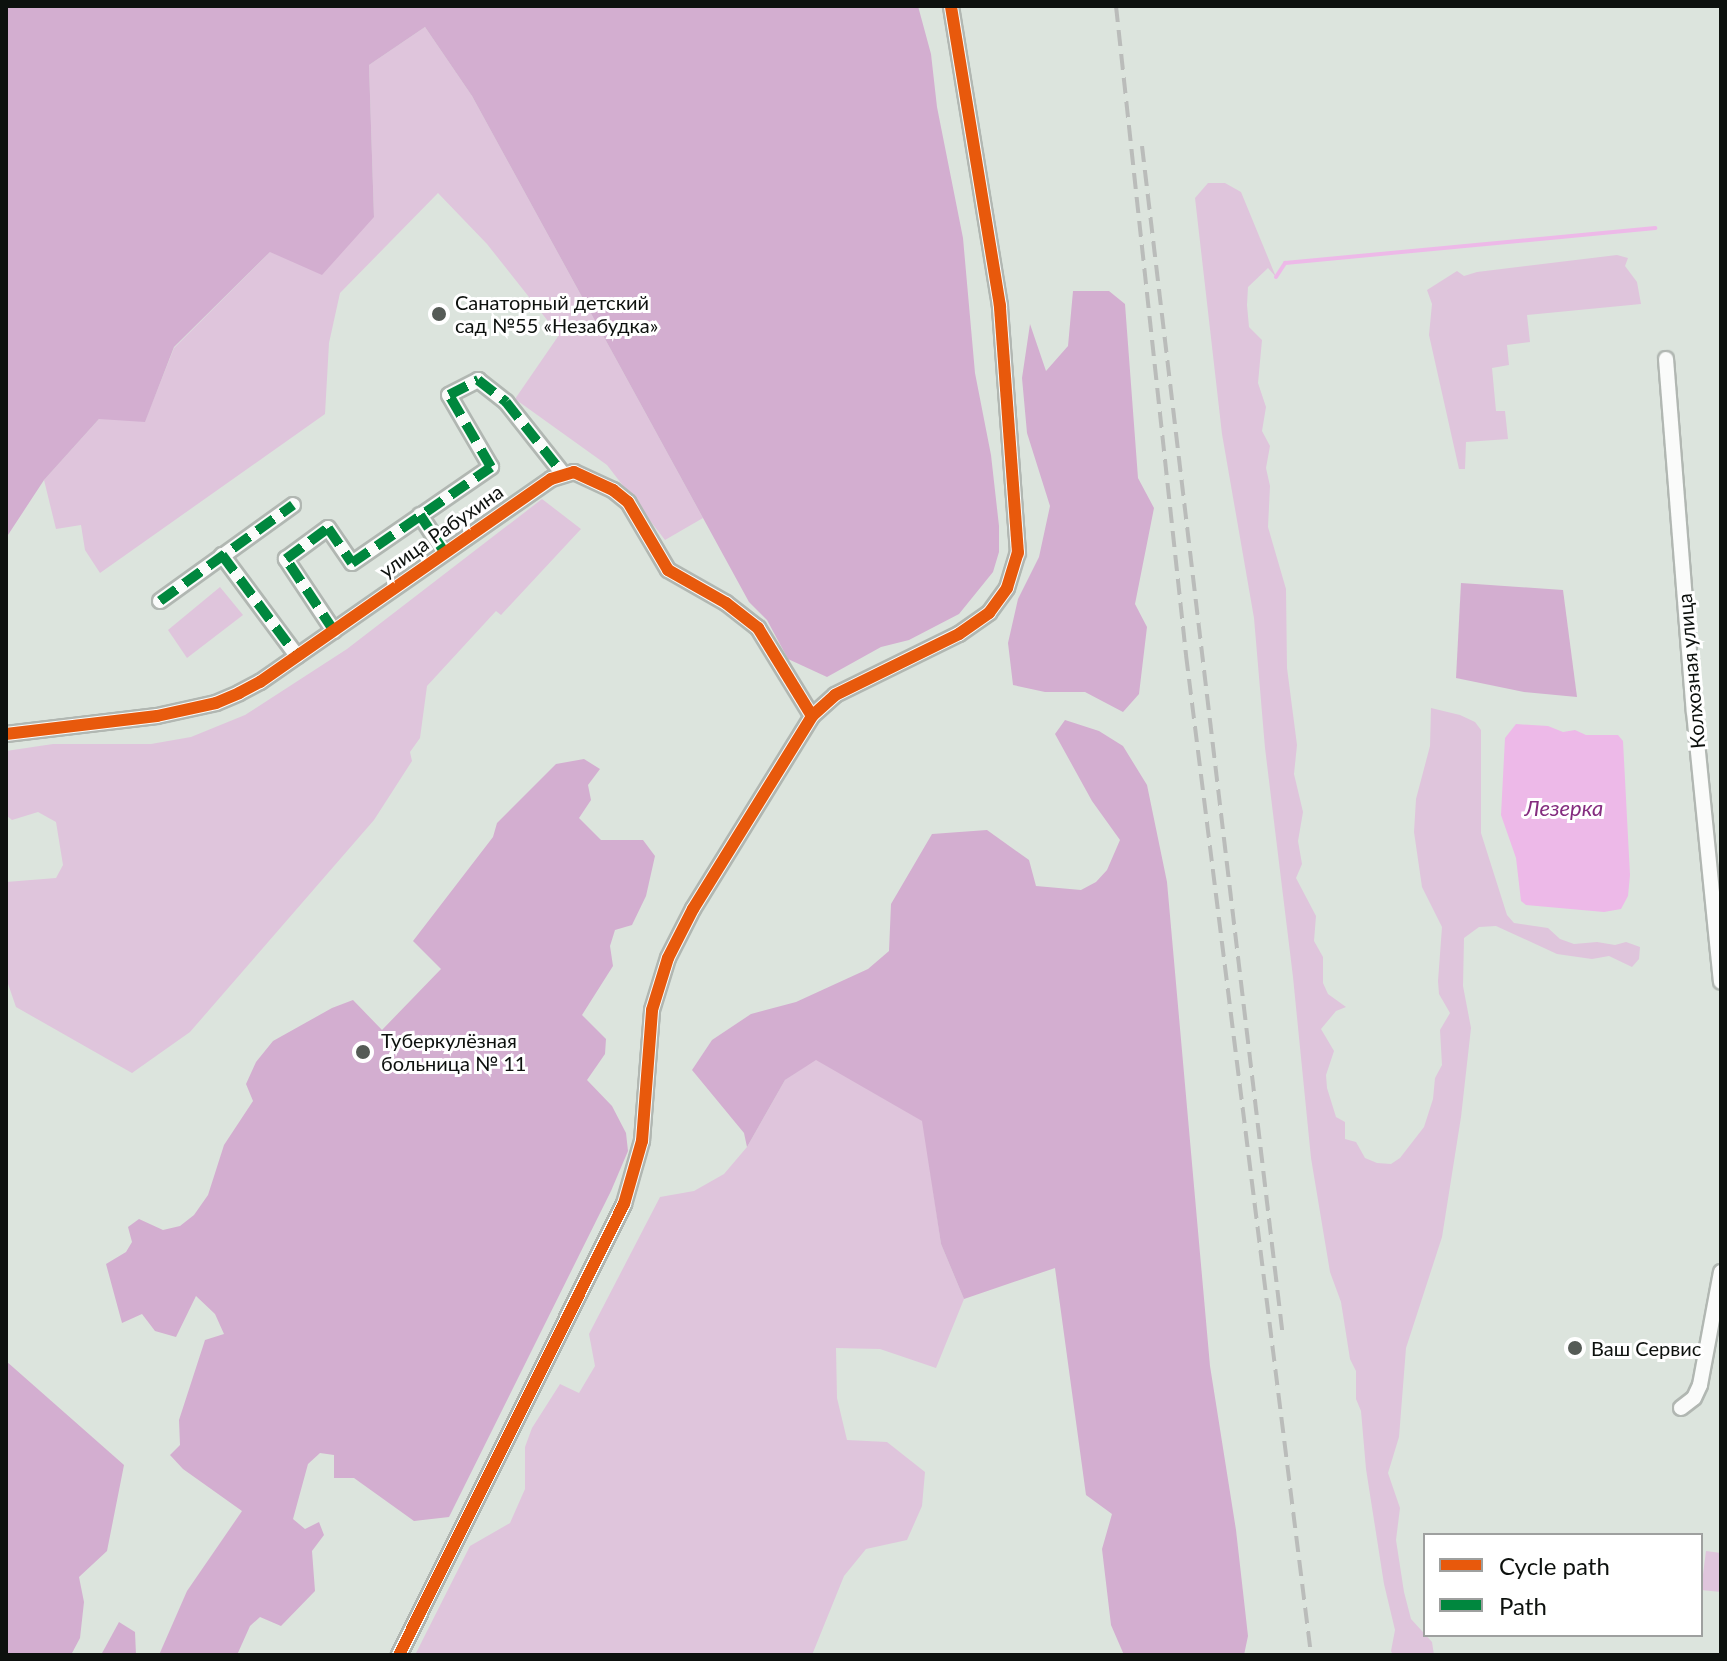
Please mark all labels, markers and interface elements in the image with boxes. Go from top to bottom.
place label: Санаторный детский сад №55 «Незабудка» [455,290,658,337]
marker: Санаторный детский сад №55 «Незабудка» [430,305,448,323]
street label: улица Рабухина [374,479,508,583]
street label: Колхозная улица [1672,592,1710,750]
water label: Лезерка [1525,795,1603,821]
place label: Туберкулёзная больница № 11 [381,1028,526,1075]
marker: Туберкулёзная больница № 11 [352,1041,374,1063]
place label: Ваш Сервис [1591,1336,1701,1360]
marker: Ваш Сервис [1566,1339,1584,1357]
legend [1423,1533,1703,1637]
text: Cycle path [1499,1551,1610,1580]
text: Path [1499,1591,1547,1620]

